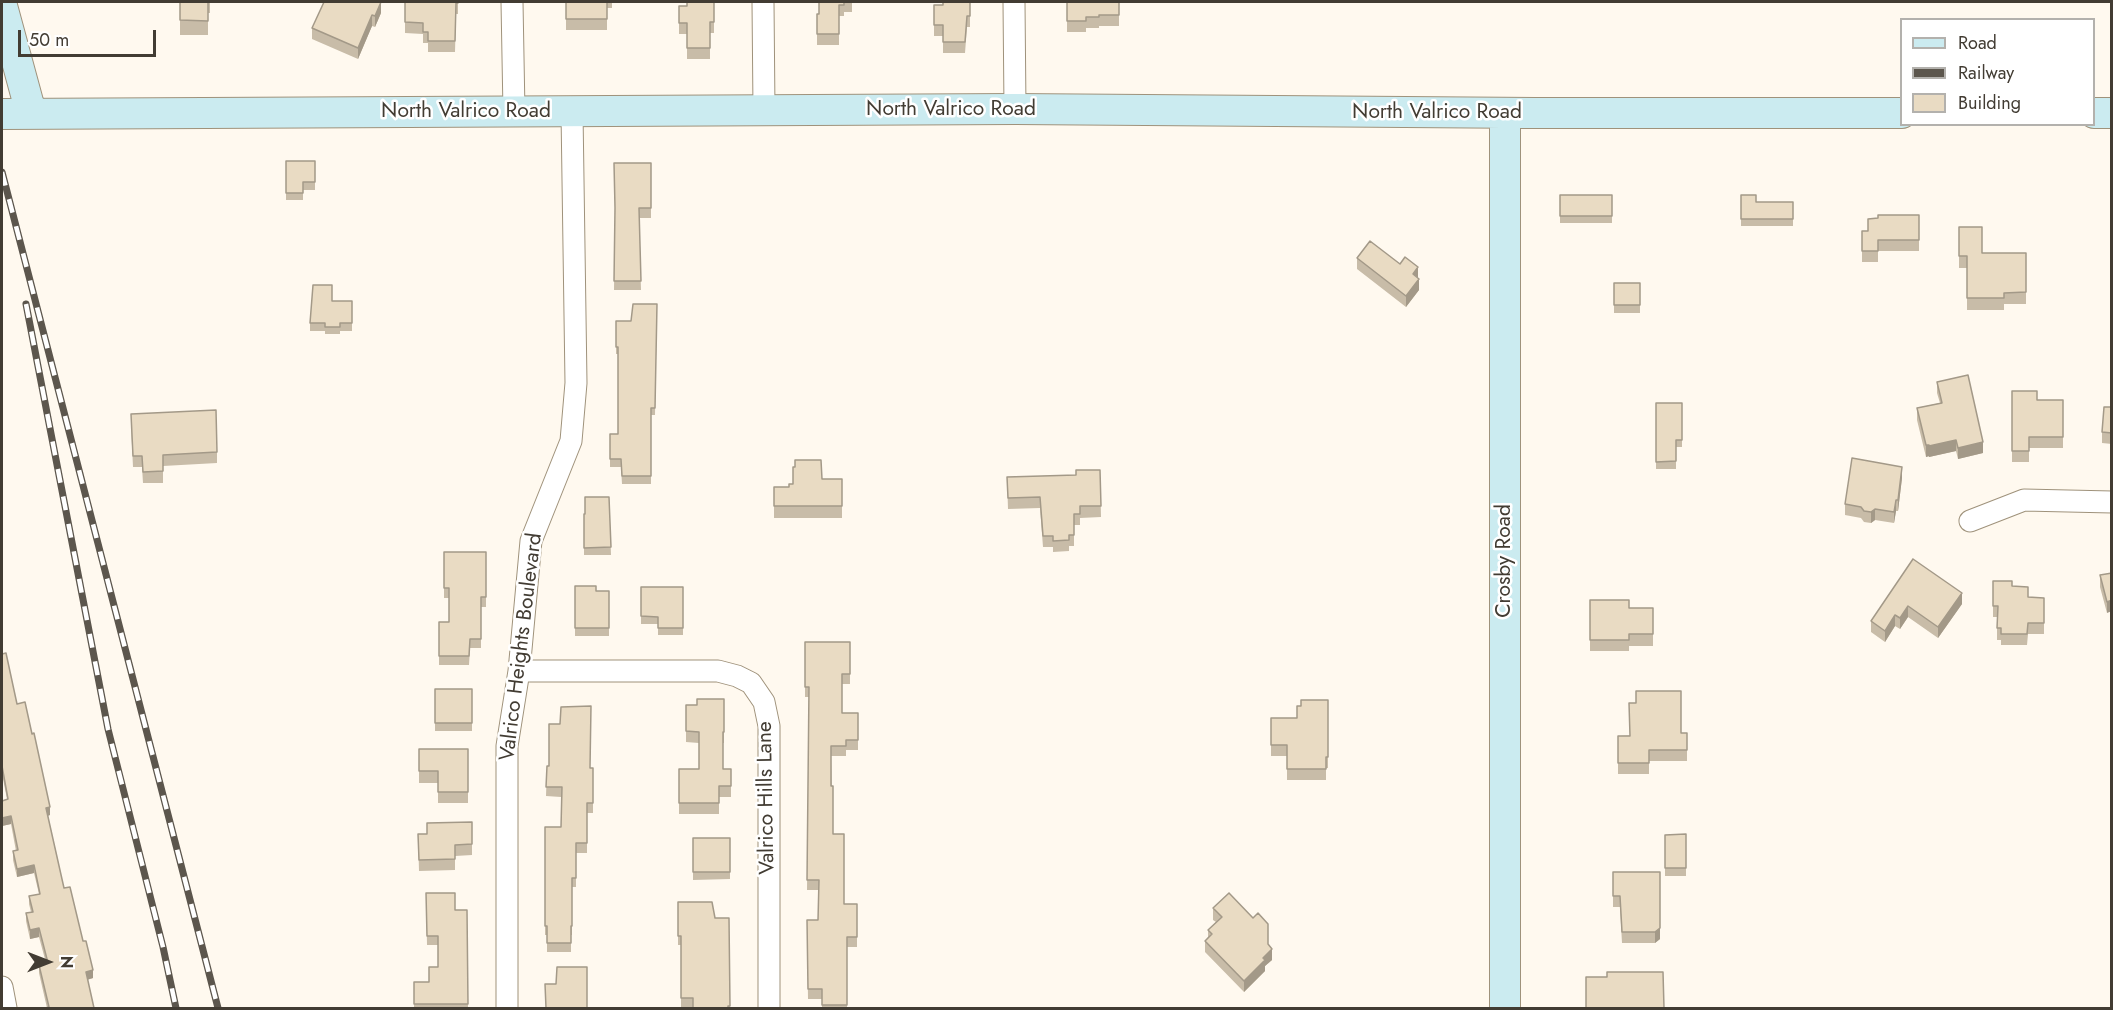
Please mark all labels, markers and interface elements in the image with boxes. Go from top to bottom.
scale bar [21,18,159,56]
legend [1900,18,2095,126]
text: 50 m [29,27,69,53]
text: Road [1958,30,1997,56]
text: Railway [1958,60,2014,86]
text: Building [1958,90,2021,116]
street label: North Valrico Road [866,97,1036,123]
street label: North Valrico Road [381,99,551,125]
street label: North Valrico Road [1352,100,1522,126]
street label: Crosby Road [1492,504,1518,618]
street label: Valrico Heights Boulevard [496,532,548,762]
street label: Valrico Hills Lane [753,721,781,875]
north arrow [18,932,78,992]
text: N [55,956,78,968]

